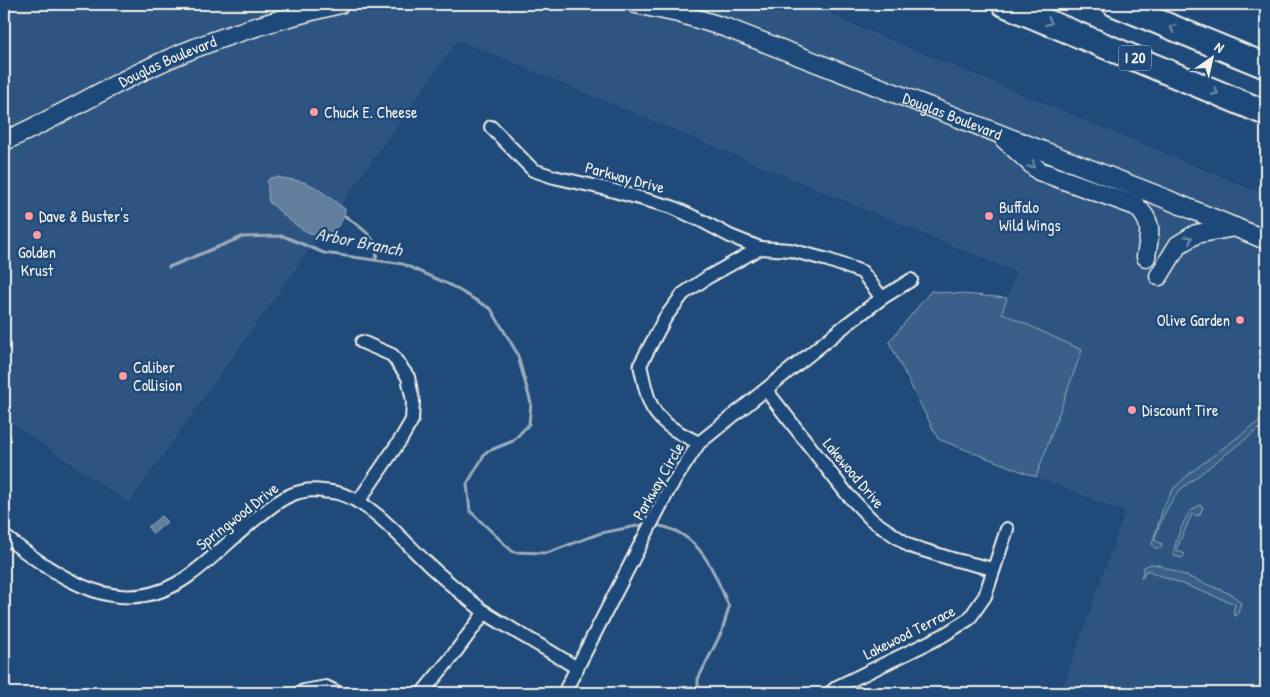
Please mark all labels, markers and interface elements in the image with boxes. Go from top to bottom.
one-way arrow [1044,16,1053,27]
one-way arrow [1169,23,1178,34]
street label: Douglas Boulevard [115,30,219,92]
north arrow [1188,32,1238,82]
text: N [1211,37,1228,57]
road number: I 20 [1119,46,1151,70]
one-way arrow [1210,85,1219,96]
street label: Douglas Boulevard [900,86,1005,145]
place label: Chuck E. Cheese [324,101,418,123]
marker: Chuck E. Cheese [308,106,320,118]
street label: Parkway Drive [583,156,668,198]
one-way arrow [1027,159,1036,168]
place label: Buffalo Wild Wings [999,196,1061,236]
place label: Dave & Buster's [39,205,129,227]
marker: Dave & Buster's [23,210,35,222]
marker: Buffalo Wild Wings [983,210,995,222]
water label: Arbor Branch [314,221,406,262]
marker: Golden Krust [31,229,43,241]
one-way arrow [1183,235,1192,245]
place label: Golden Krust [18,241,56,281]
place label: Olive Garden [1157,309,1230,331]
marker: Olive Garden [1234,314,1246,326]
place label: Caliber Collision [133,356,182,396]
marker: Caliber Collision [117,370,129,382]
place label: Discount Tire [1142,399,1219,421]
marker: Discount Tire [1126,404,1138,416]
street label: Lakewood Drive [818,433,890,513]
street label: Parkway Circle [627,438,689,524]
street label: Springwood Drive [191,477,283,555]
street label: Lakewood Terrace [859,599,959,665]

